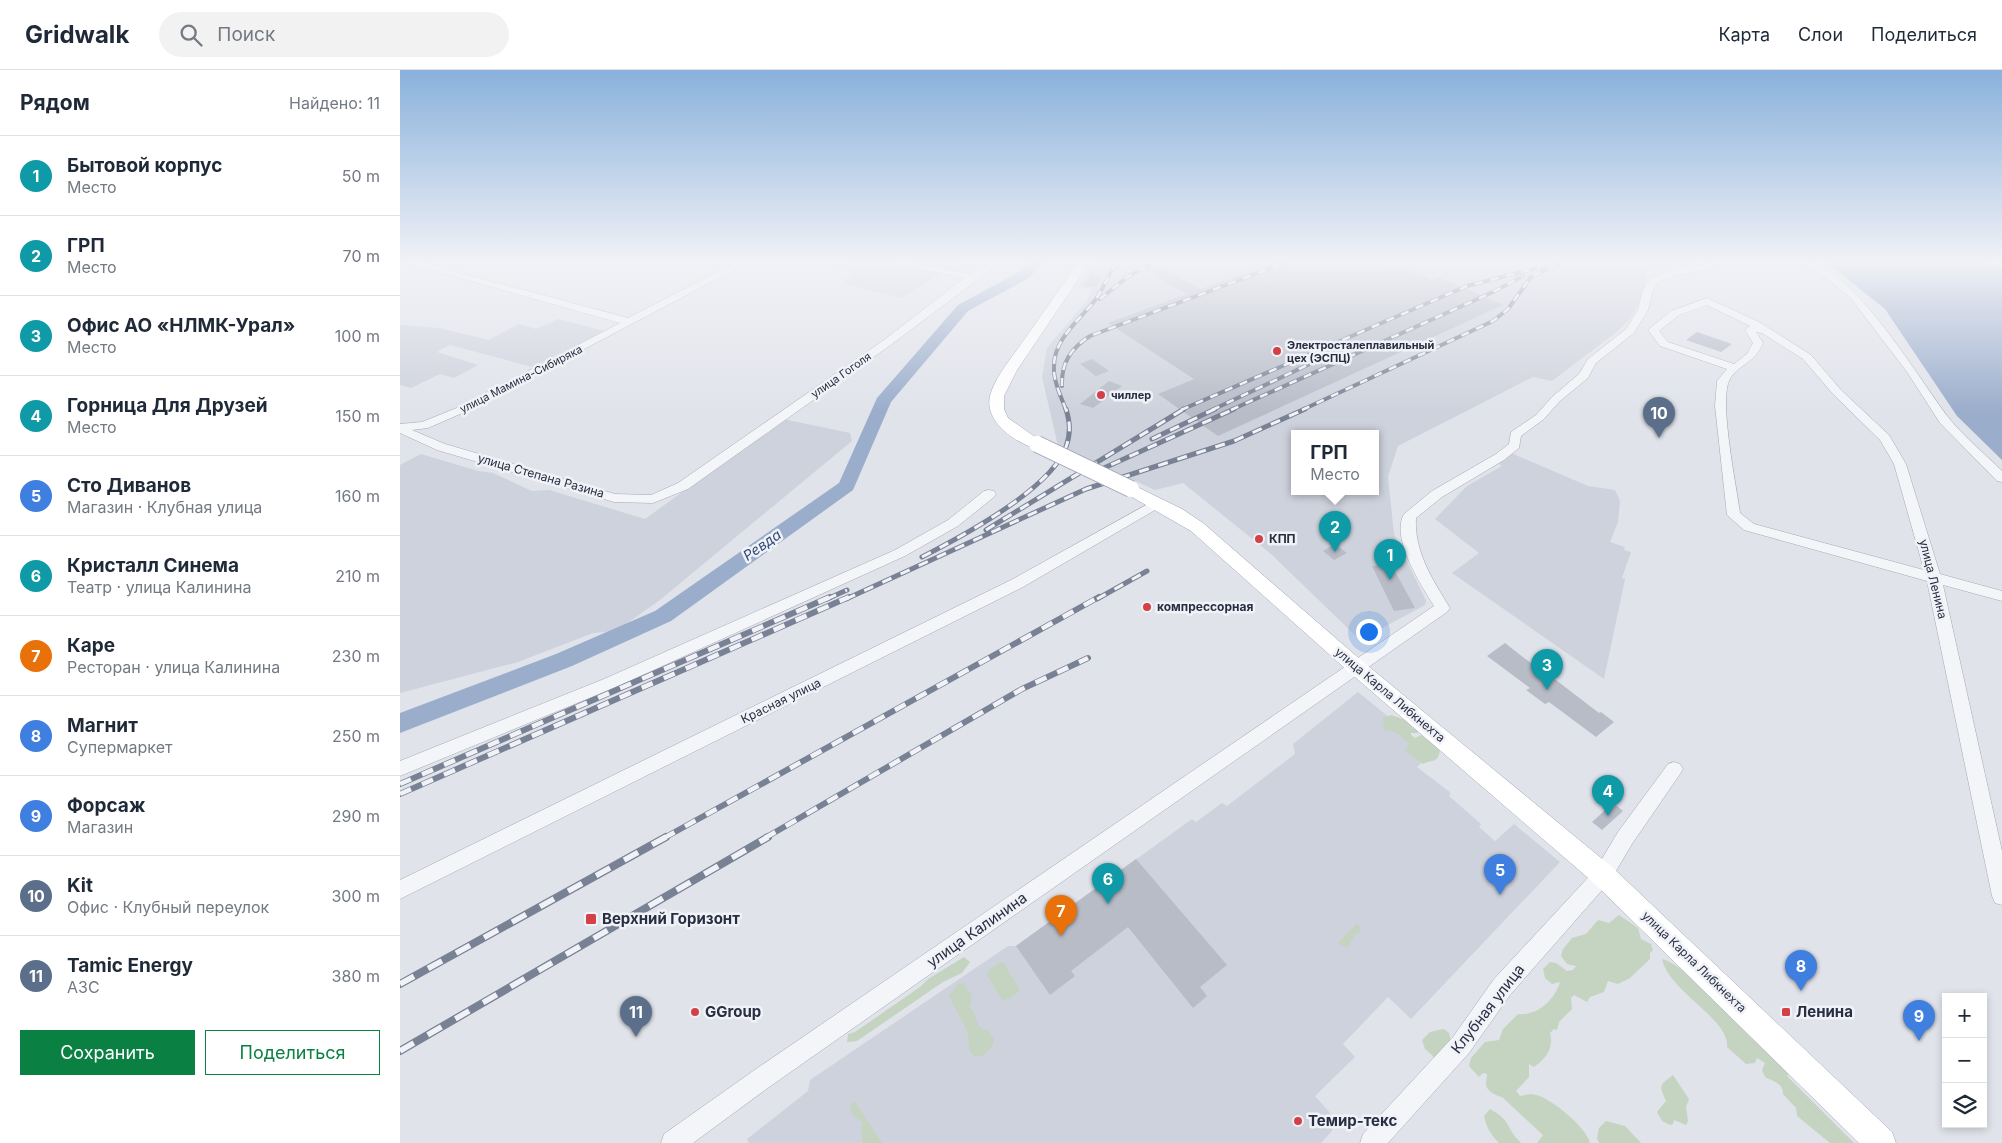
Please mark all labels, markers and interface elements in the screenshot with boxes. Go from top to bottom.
search box [159,12,509,57]
text: Gridwalk [25,20,129,49]
icon: search [177,21,205,49]
text: Поиск [217,23,275,46]
text: Карта [1718,24,1770,45]
text: Слои [1798,24,1843,45]
text: Поделиться [1871,24,1977,45]
text: Рядом [20,90,90,115]
text: Найдено: 11 [289,93,380,113]
text: Бытовой корпус [67,154,222,177]
text: 1 [33,166,39,186]
text: 50 m [342,166,380,186]
text: Место [67,177,117,197]
text: ГРП [67,234,105,257]
text: 2 [31,246,41,266]
text: 70 m [343,246,380,266]
text: Место [67,257,117,277]
text: Офис АО «НЛМК-Урал» [67,314,295,337]
text: 3 [31,326,41,346]
text: 100 m [335,326,380,346]
text: Место [67,337,117,357]
place label: Электросталеплавильный цех (ЭСПЦ) [1287,338,1434,365]
street label: улица Мамина-Сибиряка [457,342,585,416]
marker: Электросталеплавильный цех (ЭСПЦ) [1271,345,1283,357]
street label: улица Гоголя [808,349,874,401]
place label: чиллер [1111,388,1151,402]
marker: чиллер [1095,389,1107,401]
text: Горница Для Друзей [67,394,268,417]
pin: 10 [1643,397,1675,438]
text: 4 [31,406,41,426]
text: 150 m [335,406,380,426]
text: Место [67,417,117,437]
popup [1291,430,1379,495]
text: ГРП [1310,441,1348,464]
street label: улица Степана Разина [476,450,606,501]
text: Место [1310,464,1360,484]
text: Сто Диванов [67,474,191,497]
text: 5 [31,486,41,506]
text: 160 m [335,486,380,506]
text: Магазин · Клубная улица [67,497,262,517]
pin: 2 [1319,511,1351,552]
water label: Ревда [740,525,784,564]
place label: КПП [1269,531,1296,546]
marker: КПП [1253,533,1265,545]
street label: улица Ленина [1916,538,1951,620]
pin: 1 [1374,539,1406,580]
text: Кристалл Синема [67,554,239,577]
text: 6 [31,566,41,586]
text: 210 m [335,566,380,586]
text: Театр · улица Калинина [67,577,251,597]
place label: компрессорная [1157,599,1253,614]
marker: компрессорная [1141,601,1153,613]
your location [1356,619,1382,645]
text: Каре [67,634,115,657]
street label: улица Карла Либкнехта [1332,644,1448,745]
text: 7 [31,646,41,666]
text: 230 m [332,646,380,666]
pin: 3 [1531,649,1563,690]
text: Ресторан · улица Калинина [67,657,280,677]
street label: Красная улица [738,675,823,726]
text: Магнит [67,714,138,737]
text: 8 [31,726,41,746]
text: 250 m [332,726,380,746]
text: Супермаркет [67,737,172,757]
pin: 4 [1592,775,1624,816]
text: Форсаж [67,794,145,817]
text: 9 [31,806,41,826]
text: 290 m [332,806,380,826]
text: Магазин [67,817,133,837]
pin: 5 [1484,854,1516,895]
pin: 6 [1092,863,1124,904]
text: Kit [67,874,93,897]
text: 10 [27,886,45,906]
text: 300 m [331,886,380,906]
street label: улица Калинина [923,888,1030,971]
pin: 7 [1045,895,1077,936]
text: Офис · Клубный переулок [67,897,269,917]
street label: улица Карла Либкнехта [1639,908,1750,1015]
place label: Верхний Горизонт [602,909,740,928]
marker: Верхний Горизонт [584,912,598,926]
pin: 8 [1785,950,1817,991]
text: Tamic Energy [67,954,193,977]
street label: Клубная улица [1447,960,1528,1057]
text: 11 [29,966,43,986]
text: 380 m [332,966,380,986]
text: АЗС [67,977,100,997]
map controls [1942,993,1987,1128]
button: + [1942,993,1987,1038]
pin: 11 [620,996,652,1037]
pin: 9 [1903,1000,1935,1041]
place label: GGroup [705,1002,761,1021]
place label: Ленина [1796,1002,1853,1021]
marker: GGroup [689,1006,701,1018]
marker: Ленина [1780,1006,1792,1018]
button: Сохранить [20,1030,195,1075]
button: Поделиться [205,1030,380,1075]
button: − [1942,1038,1987,1083]
button: layers [1942,1083,1987,1128]
place label: Темир-текс [1308,1111,1397,1130]
marker: Темир-текс [1292,1115,1304,1127]

